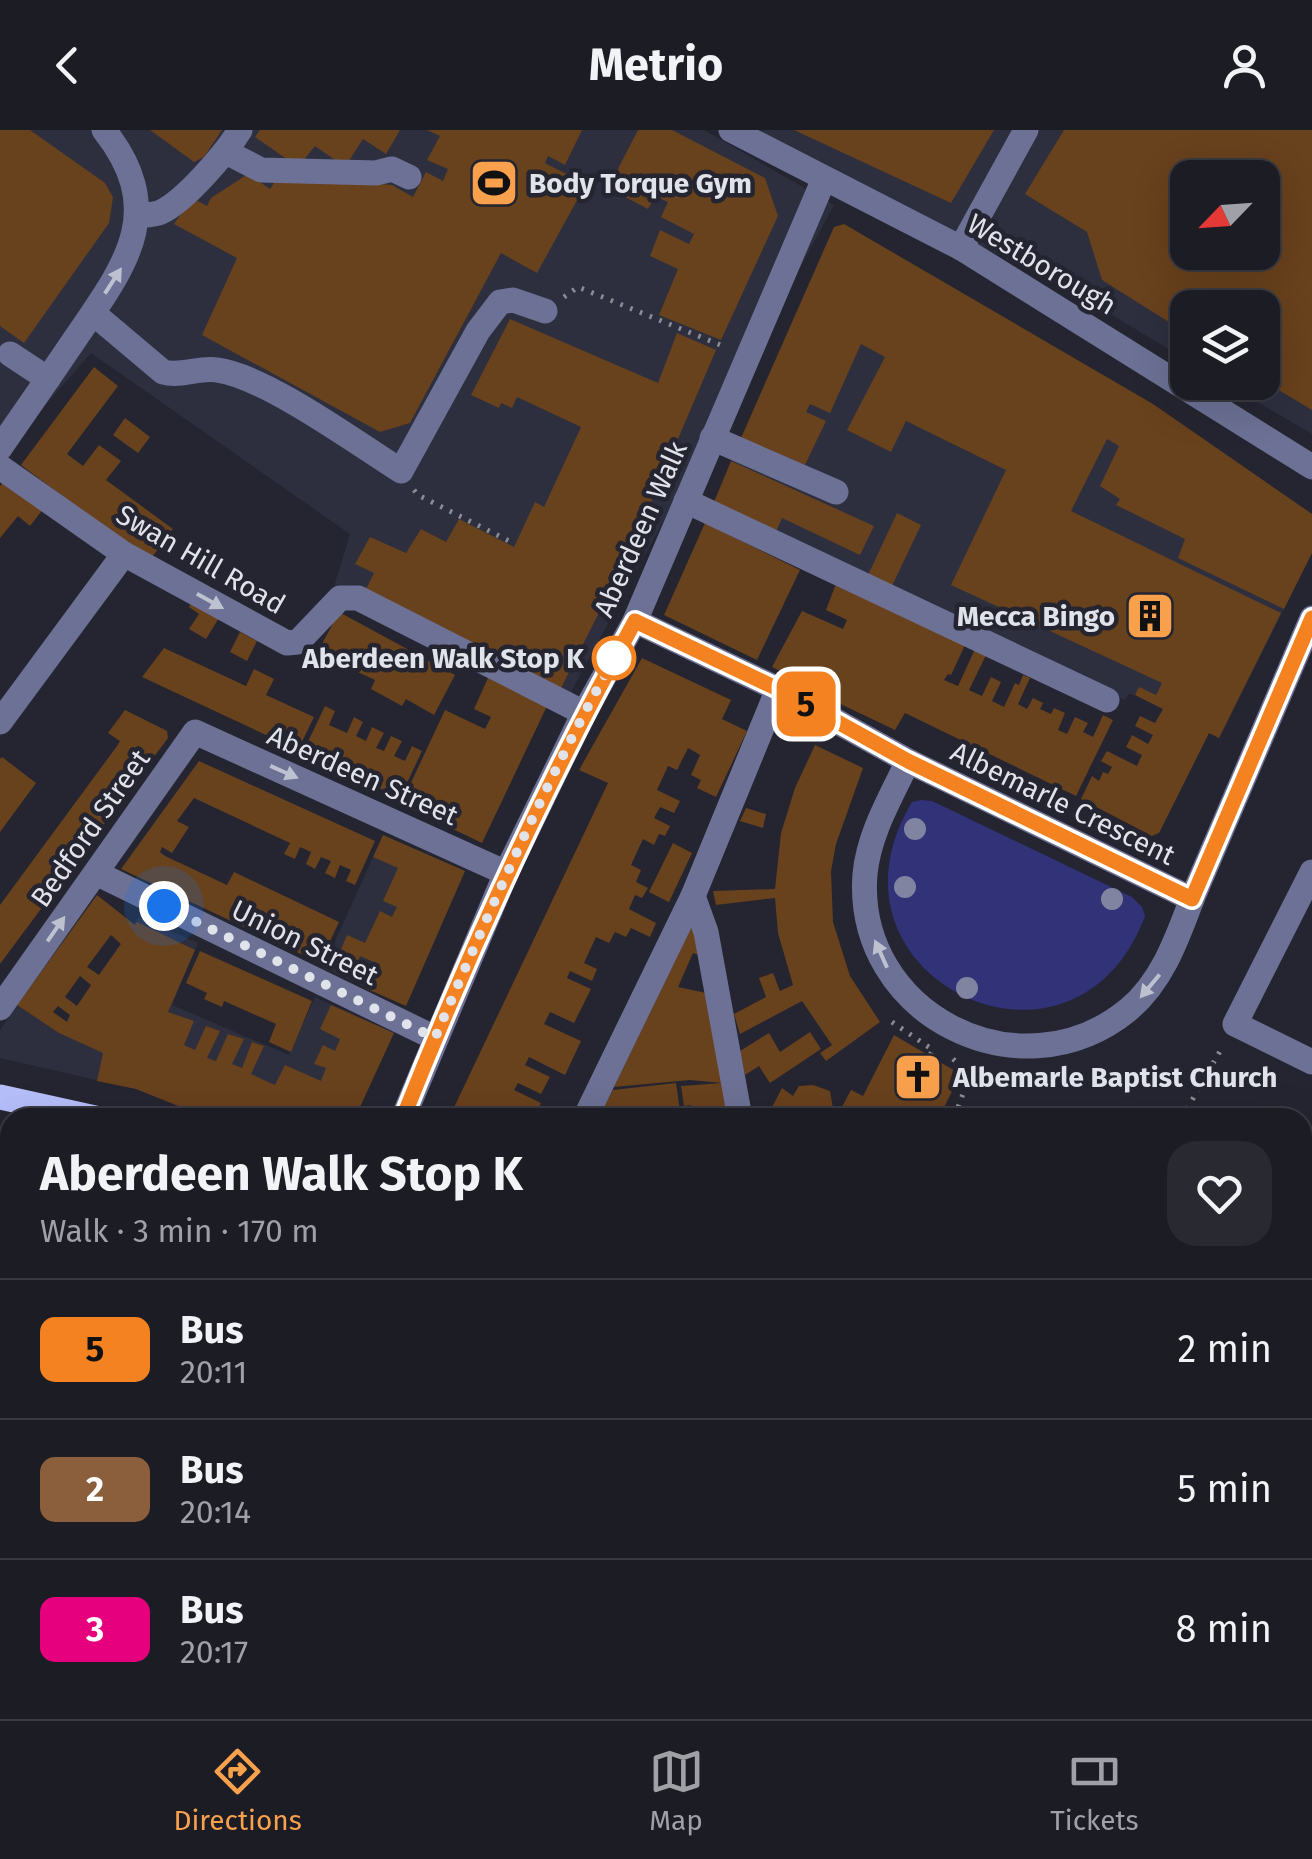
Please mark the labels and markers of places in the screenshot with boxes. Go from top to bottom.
sports icon: Body Torque Gym [468,157,520,209]
place label: Body Torque Gym [529,167,752,200]
building icon: Mecca Bingo [1124,590,1176,642]
place label: Mecca Bingo [957,600,1115,633]
marker: Aberdeen Walk Stop K [593,637,635,679]
place label: Aberdeen Walk Stop K [301,642,585,675]
church icon: Albemarle Baptist Church [892,1051,944,1103]
place label: Albemarle Baptist Church [952,1061,1277,1094]

